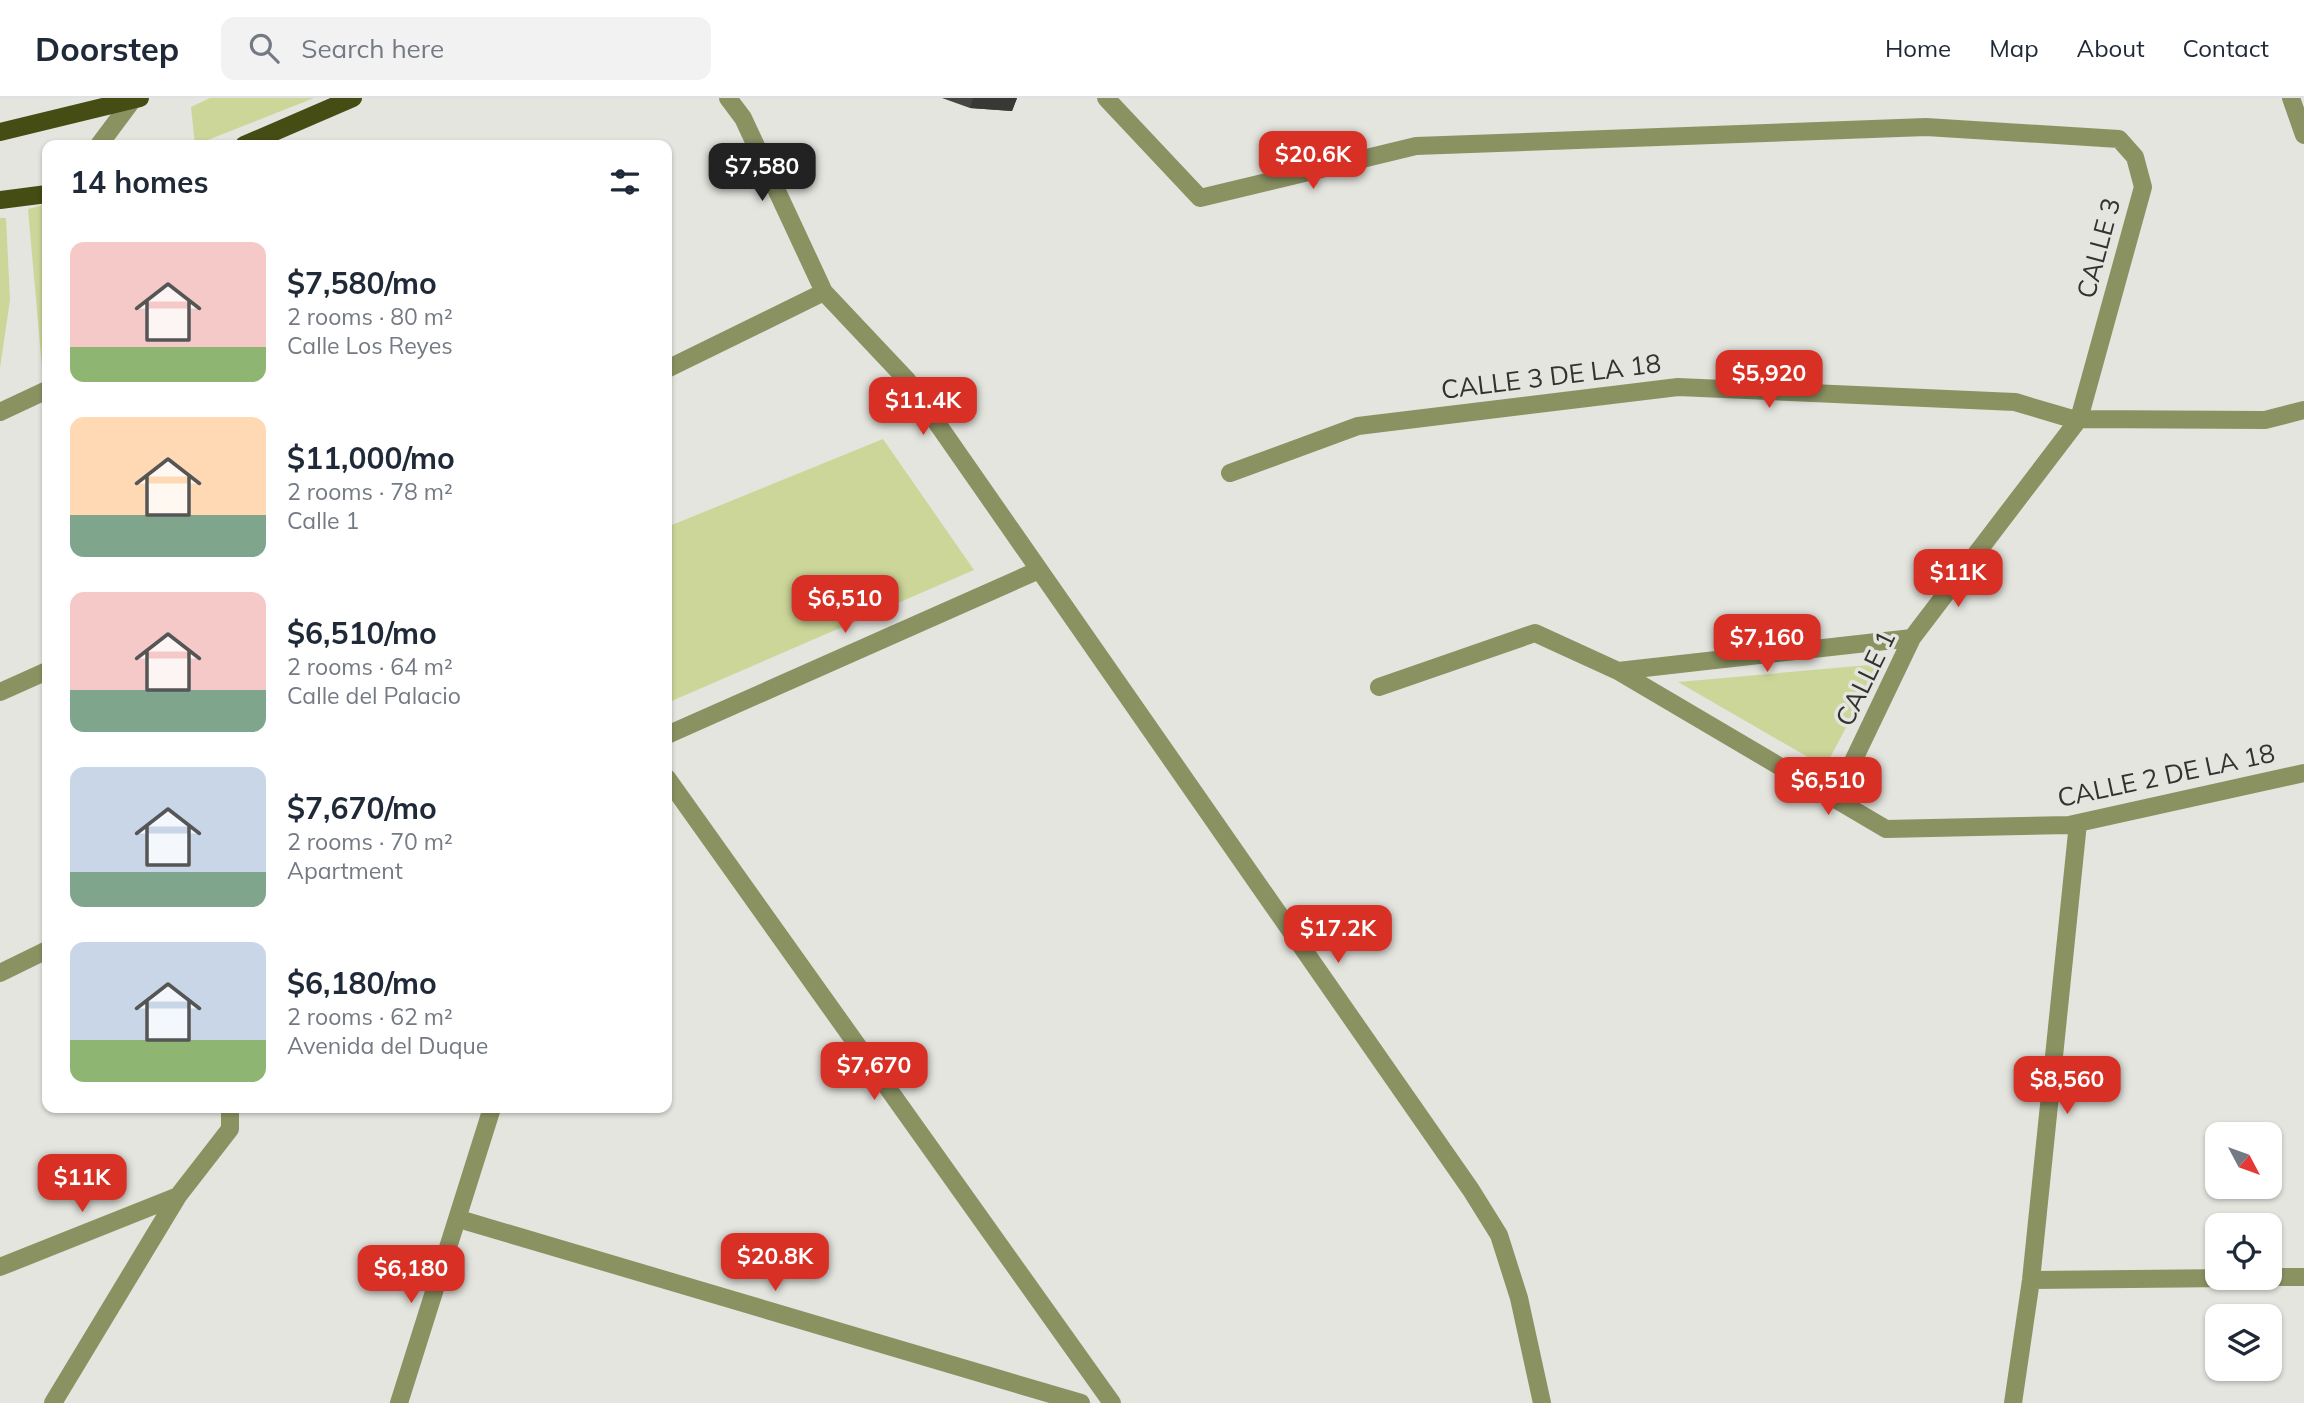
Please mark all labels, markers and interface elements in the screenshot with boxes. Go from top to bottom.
search box [221,17,711,80]
text: Doorstep [35,28,179,69]
icon: search [245,29,283,67]
text: Search here [301,32,444,65]
text: Home [1885,33,1951,63]
text: Map [1989,33,2039,63]
text: About [2077,33,2145,63]
text: Contact [2183,33,2269,63]
pin: $20.6K [1256,132,1370,191]
text: $20.6K [1275,139,1351,168]
pin: $7,580 [705,144,819,203]
text: $7,580 [725,151,799,180]
text: 14 homes [70,163,209,201]
icon: filters [606,163,644,201]
street label: CALLE 3 [2069,194,2127,302]
text: $7,580/mo [287,264,437,302]
icon: home [126,270,210,354]
text: 2 rooms · 80 m² [287,302,453,331]
text: Calle Los Reyes [287,331,453,360]
street label: CALLE 3 DE LA 18 [1439,346,1663,406]
pin: $5,920 [1712,350,1826,410]
text: $5,920 [1732,358,1806,387]
pin: $11.4K [866,378,980,437]
text: $11.4K [885,385,961,414]
text: $11,000/mo [287,439,455,477]
icon: home [126,445,210,529]
text: 2 rooms · 78 m² [287,477,453,506]
text: Calle 1 [287,506,359,535]
pin: $11K [1917,550,1999,609]
text: $11K [1930,557,1986,586]
pin: $6,510 [788,575,902,635]
text: $6,510 [808,583,882,612]
text: $6,510/mo [287,614,437,652]
pin: $7,160 [1710,614,1824,674]
icon: home [126,620,210,704]
text: $7,160 [1730,622,1804,651]
street label: CALLE 1 [1828,625,1902,731]
text: 2 rooms · 64 m² [287,652,453,681]
text: Calle del Palacio [287,681,461,710]
street label: CALLE 2 DE LA 18 [2054,736,2278,814]
pin: $6,510 [1771,758,1885,817]
text: $6,510 [1791,765,1865,794]
text: $7,670/mo [287,789,437,827]
icon: home [126,795,210,879]
text: 2 rooms · 70 m² [287,827,453,856]
text: Apartment [287,856,403,885]
pin: $17.2K [1281,906,1395,965]
text: $17.2K [1300,913,1376,942]
text: $6,180/mo [287,964,437,1002]
icon: home [126,970,210,1054]
text: 2 rooms · 62 m² [287,1002,453,1031]
text: Avenida del Duque [287,1031,488,1060]
pin: $7,670 [817,1042,931,1102]
text: $7,670 [837,1050,911,1079]
pin: $8,560 [2010,1056,2124,1116]
text: $8,560 [2030,1064,2104,1093]
north arrow [2205,1122,2282,1199]
map controls [2205,1122,2282,1381]
pin: $11K [41,1154,123,1214]
text: $11K [54,1162,110,1191]
button: locate [2205,1213,2282,1290]
pin: $20.8K [718,1234,832,1293]
text: $20.8K [737,1241,813,1270]
pin: $6,180 [354,1246,468,1305]
text: $6,180 [374,1253,448,1282]
button: layers [2205,1304,2282,1381]

